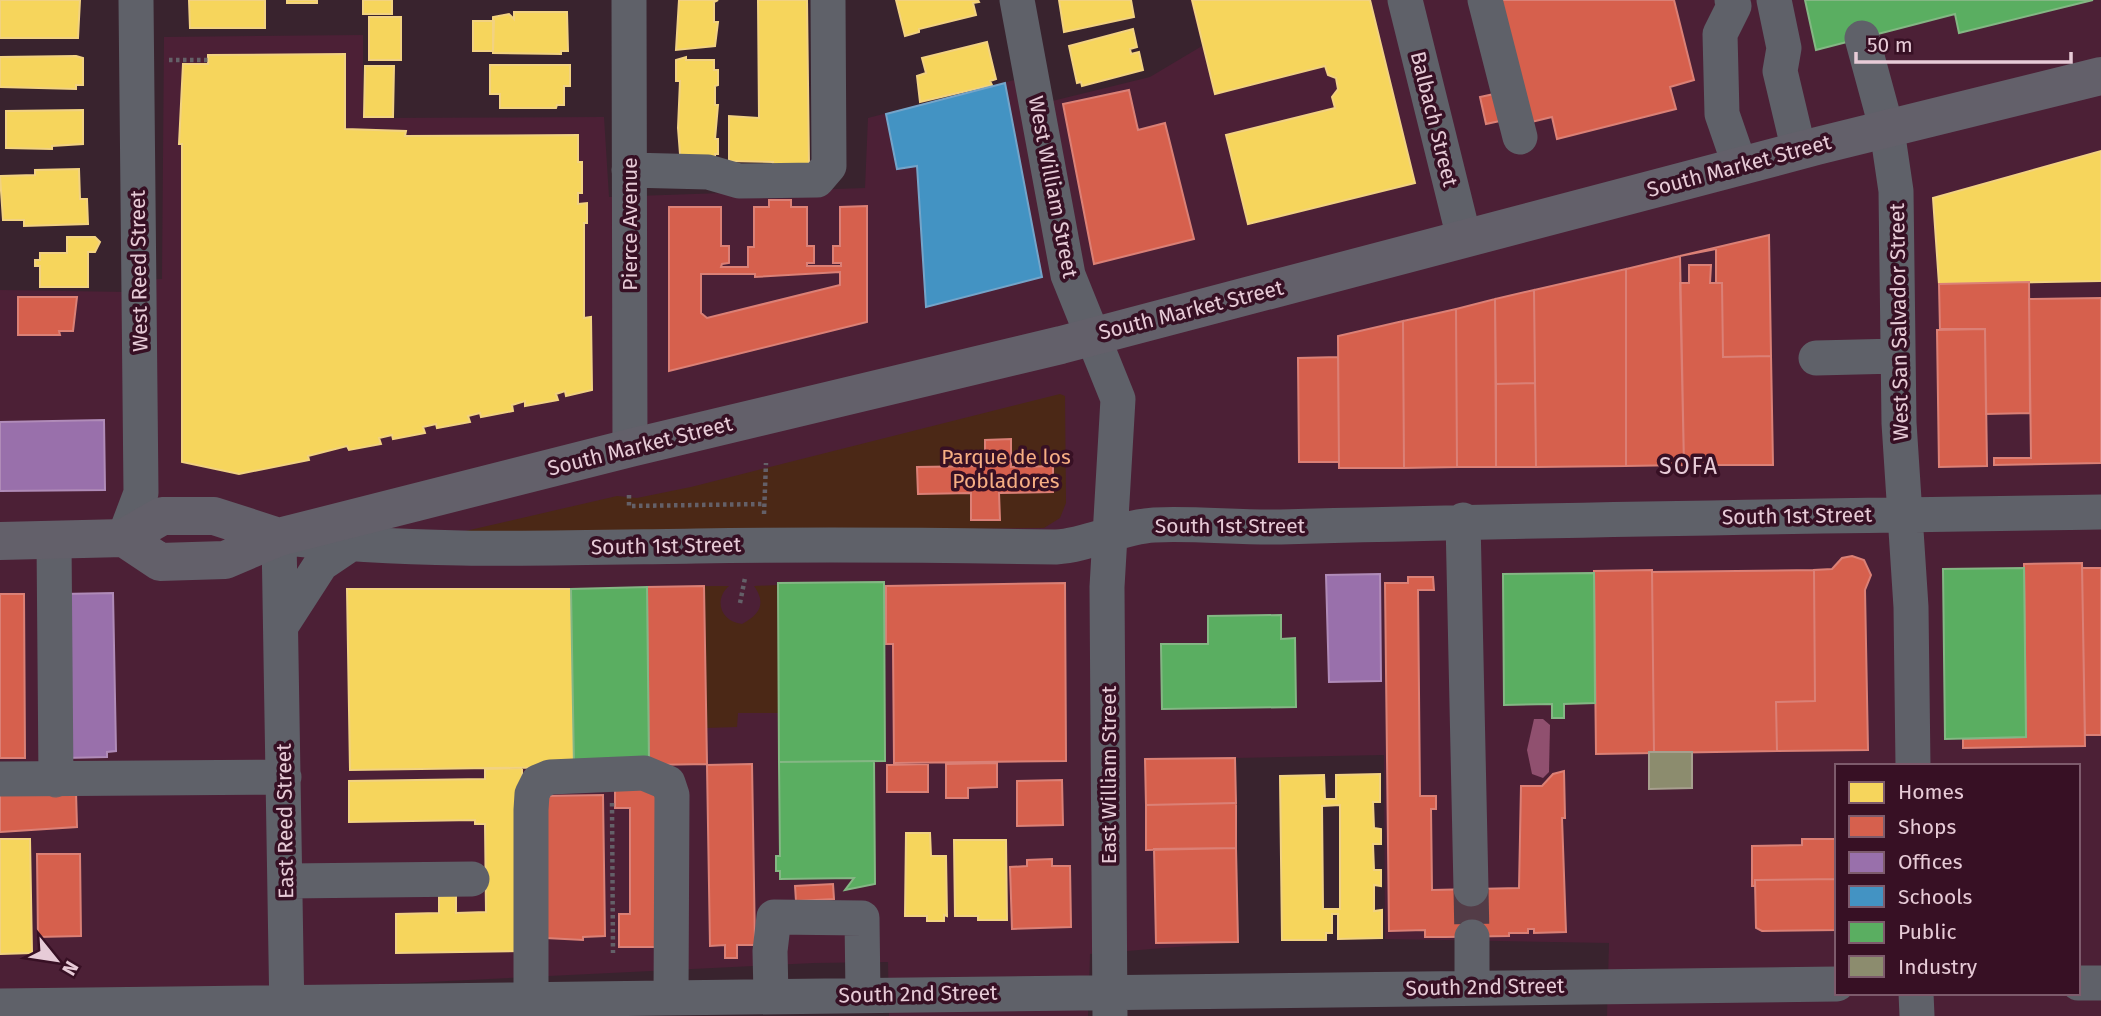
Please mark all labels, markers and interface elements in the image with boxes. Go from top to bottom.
scale bar [1856,21,2071,65]
text: 50 m [1867,32,1913,58]
street label: Balbach Street [1405,49,1463,190]
street label: West William Street [1023,94,1083,281]
street label: South Market Street [1644,129,1834,203]
street label: Pierce Avenue [617,157,643,291]
street label: West Reed Street [125,189,153,352]
street label: West San Salvador Street [1884,202,1914,441]
street label: South Market Street [1096,274,1286,346]
street label: South Market Street [545,410,735,482]
park label: Parque de los Pobladores [941,444,1071,494]
district label: SOFA [1659,452,1719,480]
street label: South 1st Street [1722,502,1873,530]
street label: South 1st Street [1155,513,1306,539]
street label: South 1st Street [591,532,742,560]
street label: East William Street [1096,685,1122,864]
street label: East Reed Street [271,743,299,899]
legend [1835,764,2080,995]
text: Homes [1898,779,1964,805]
text: Shops [1898,814,1956,840]
text: Offices [1898,849,1963,875]
text: Schools [1898,884,1972,910]
text: Public [1898,919,1956,945]
north arrow [21,925,91,995]
text: Industry [1898,954,1978,980]
text: N [57,957,83,979]
street label: South 2nd Street [1405,973,1565,1001]
street label: South 2nd Street [838,980,998,1008]

